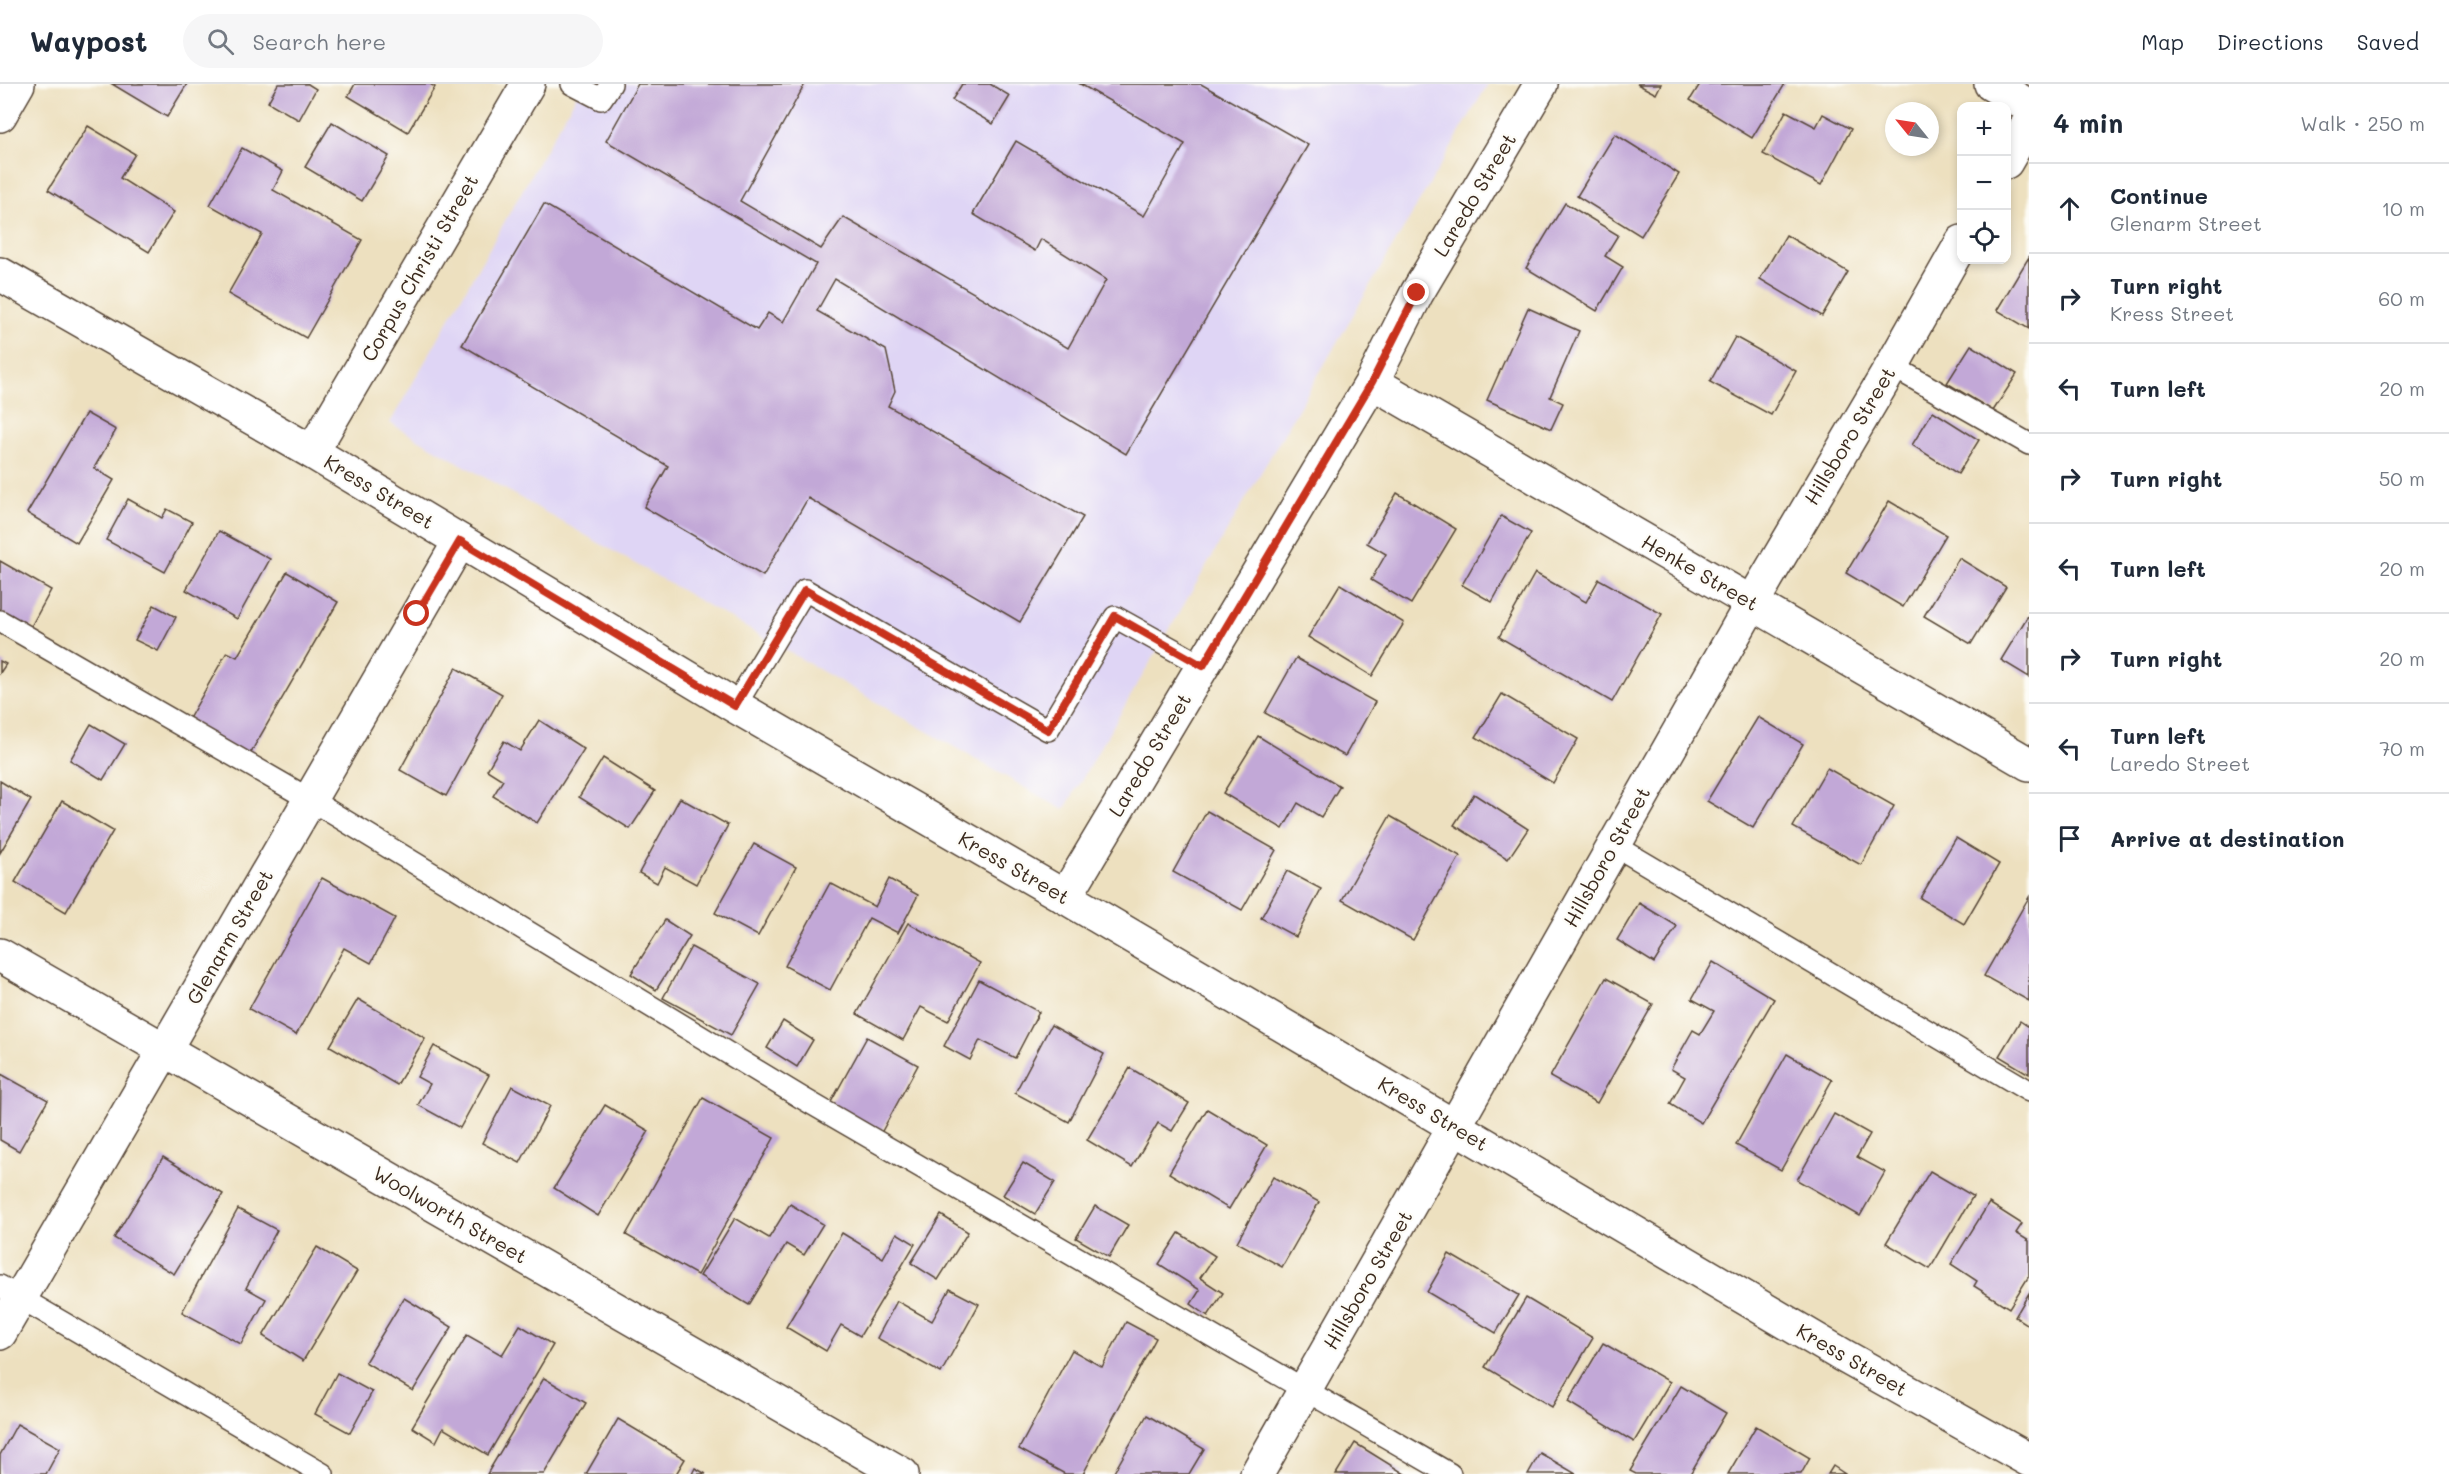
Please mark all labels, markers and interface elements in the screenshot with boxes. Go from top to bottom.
search box [183,14,603,68]
text: Waypost [30,23,147,59]
icon: search [204,25,237,58]
text: Search here [252,27,386,56]
text: Map [2141,28,2184,55]
text: Directions [2217,28,2324,55]
text: Saved [2357,28,2419,55]
north arrow [1885,102,1939,156]
map controls [1957,102,2011,264]
button: + [1957,102,2011,156]
text: 4 min [2053,106,2123,140]
text: Walk · 250 m [2300,110,2425,136]
street label: Laredo Street [1427,128,1521,261]
button: − [1957,156,2011,210]
street label: Corpus Christi Street [355,169,483,366]
text: Continue [2110,181,2208,210]
icon: ahead [2053,192,2086,225]
text: 10 m [2381,195,2425,221]
button: locate [1957,210,2011,264]
text: Glenarm Street [2110,210,2262,236]
text: Turn right [2110,271,2222,300]
route end [1403,279,1429,305]
icon: right [2053,282,2086,315]
text: 60 m [2378,285,2425,311]
text: Kress Street [2110,300,2234,326]
street label: Hillsboro Street [1798,362,1901,509]
icon: left [2053,372,2086,405]
text: Turn left [2110,374,2206,403]
text: 20 m [2379,375,2425,401]
street label: Kress Street [320,448,439,534]
icon: right [2053,462,2086,495]
text: Turn right [2110,464,2222,493]
text: 50 m [2379,465,2425,491]
street label: Henke Street [1637,528,1764,616]
icon: left [2053,552,2086,585]
text: Turn left [2110,554,2206,583]
text: 20 m [2379,555,2425,581]
route start [403,600,429,626]
icon: right [2053,642,2086,675]
text: Turn right [2110,644,2222,673]
text: 20 m [2379,645,2425,671]
street label: Laredo Street [1102,688,1196,821]
text: Turn left [2110,721,2206,750]
icon: left [2053,732,2086,765]
text: 70 m [2379,735,2425,761]
text: Laredo Street [2110,750,2250,776]
street label: Hillsboro Street [1557,782,1655,931]
icon: arrive [2053,822,2086,855]
text: Arrive at destination [2110,824,2345,853]
street label: Kress Street [954,825,1075,909]
street label: Glenarm Street [180,864,278,1009]
street label: Kress Street [1374,1070,1493,1156]
street label: Woolworth Street [369,1159,532,1269]
street label: Hillsboro Street [1317,1205,1418,1354]
street label: Kress Street [1792,1317,1913,1401]

